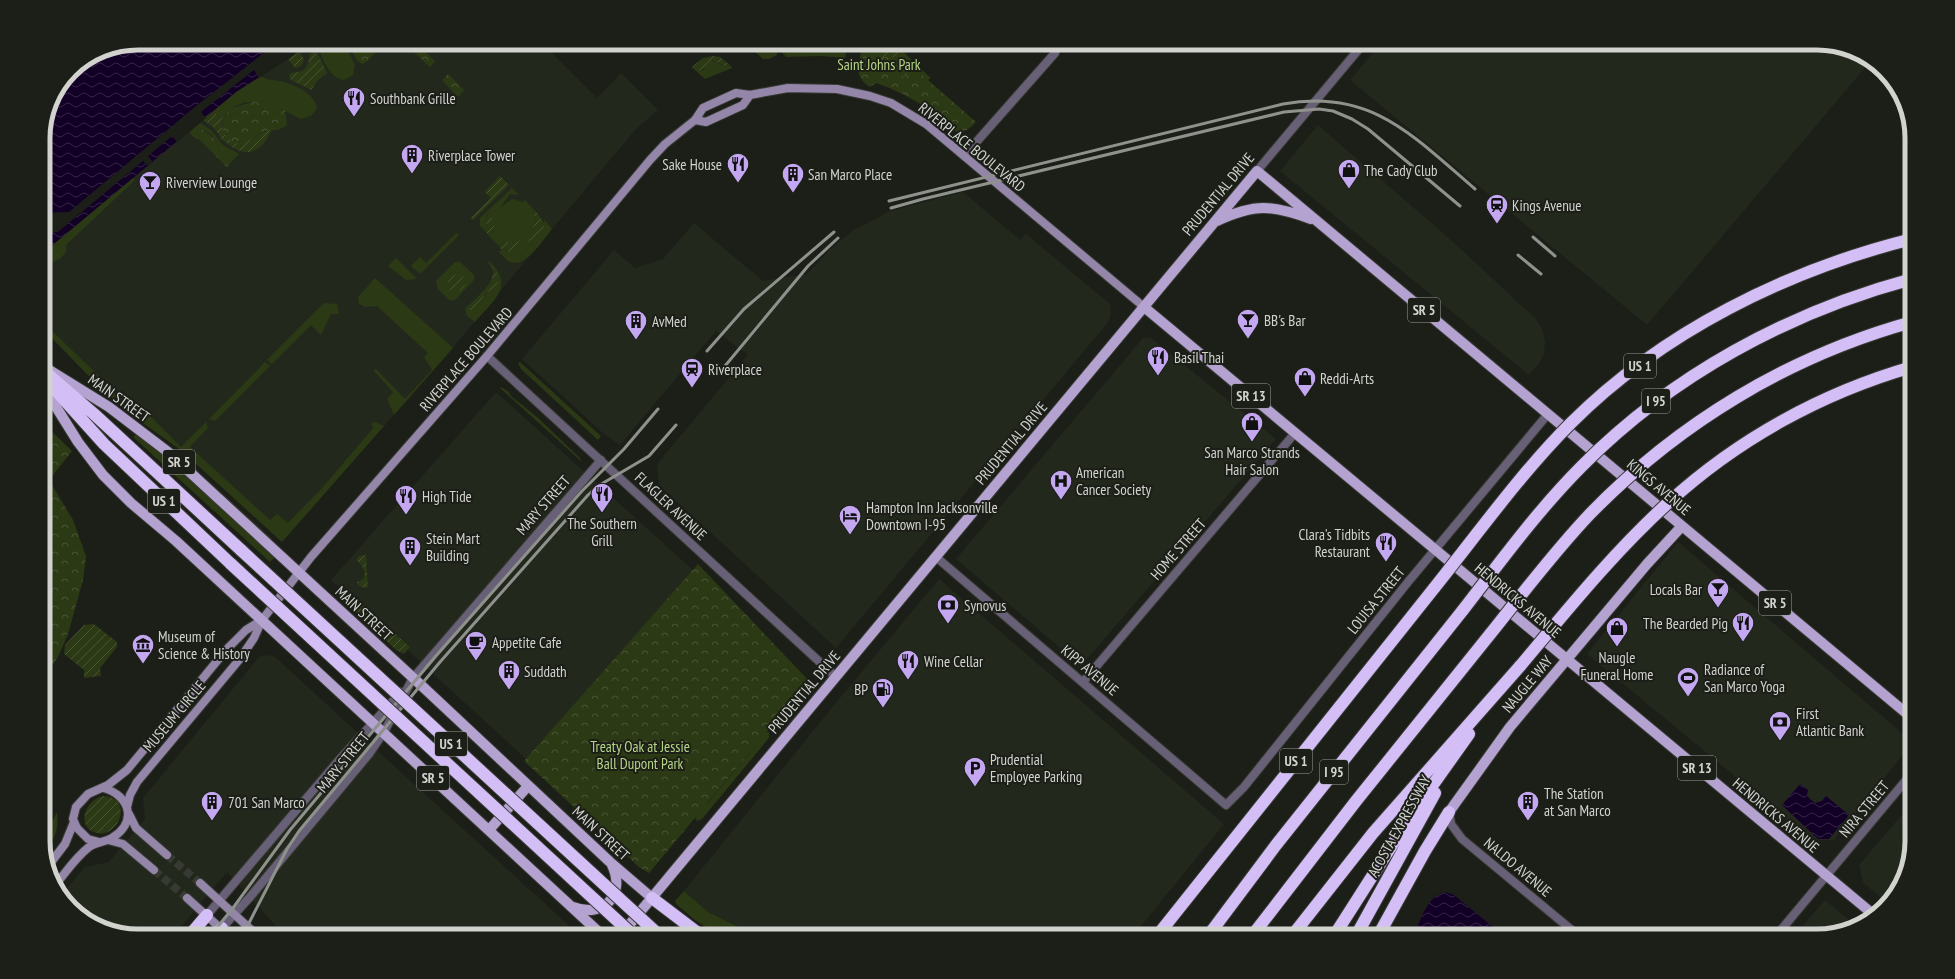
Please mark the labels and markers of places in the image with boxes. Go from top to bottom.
restaurant icon: Southbank Grille [341,85,367,118]
place label: Southbank Grille [370,89,456,108]
building icon: Riverplace Tower [399,142,425,175]
place label: Riverplace Tower [428,146,516,165]
restaurant icon: Sake House [725,151,751,184]
place label: Sake House [662,155,722,174]
shop icon: The Cady Club [1336,157,1362,190]
building icon: San Marco Place [780,161,806,194]
place label: The Cady Club [1364,161,1438,180]
place label: San Marco Place [808,165,892,184]
bar icon: Riverview Lounge [137,169,163,202]
place label: Riverview Lounge [166,173,257,192]
station icon: Kings Avenue [1484,192,1510,225]
place label: Kings Avenue [1512,196,1582,215]
bar icon: BB's Bar [1235,307,1261,340]
building icon: AvMed [623,308,649,341]
place label: BB's Bar [1264,311,1306,330]
place label: AvMed [652,312,687,331]
restaurant icon: Basil Thai [1145,344,1171,377]
place label: Basil Thai [1174,348,1224,367]
station icon: Riverplace [679,356,705,389]
place label: Riverplace [708,360,762,379]
shop icon: Reddi-Arts [1292,365,1318,398]
place label: Reddi-Arts [1320,369,1374,388]
shop icon: San Marco Strands Hair Salon [1239,410,1265,443]
place label: San Marco Strands Hair Salon [1204,443,1300,479]
place label: American Cancer Society [1076,463,1152,499]
hospital icon: American Cancer Society [1048,468,1074,501]
restaurant icon: The Southern Grill [589,481,615,514]
restaurant icon: High Tide [393,483,419,516]
place label: High Tide [422,487,472,506]
place label: Hampton Inn Jacksonville Downtown I-95 [866,498,998,534]
hotel icon: Hampton Inn Jacksonville Downtown I-95 [837,503,863,536]
place label: The Southern Grill [567,514,637,550]
place label: Clara's Tidbits Restaurant [1298,525,1370,561]
place label: Stein Mart Building [426,529,480,565]
restaurant icon: Clara's Tidbits Restaurant [1373,530,1399,563]
building icon: Stein Mart Building [397,534,423,567]
bar icon: Locals Bar [1705,576,1731,609]
place label: Locals Bar [1650,580,1703,599]
bank icon: Synovus [935,592,961,625]
place label: Synovus [964,596,1006,615]
restaurant icon: The Bearded Pig [1730,610,1756,643]
place label: The Bearded Pig [1643,614,1728,633]
shop icon: Naugle Funeral Home [1604,615,1630,648]
place label: Museum of Science & History [158,627,250,663]
cafe icon: Appetite Cafe [463,629,489,662]
museum icon: Museum of Science & History [130,632,156,665]
place label: Appetite Cafe [492,633,562,652]
restaurant icon: Wine Cellar [895,648,921,681]
place label: Naugle Funeral Home [1581,648,1653,684]
place label: Wine Cellar [924,652,984,671]
building icon: Suddath [496,658,522,691]
place label: Radiance of San Marco Yoga [1704,660,1785,696]
place label: Suddath [524,662,567,681]
sports icon: Radiance of San Marco Yoga [1675,665,1701,698]
fuel station icon: BP [870,676,896,709]
place label: BP [854,680,868,699]
place label: First Atlantic Bank [1796,704,1864,740]
bank icon: First Atlantic Bank [1767,709,1793,742]
place label: Prudential Employee Parking [990,750,1082,786]
parking icon: Prudential Employee Parking [962,755,988,788]
place label: The Station at San Marco [1544,784,1611,820]
building icon: 701 San Marco [199,789,225,822]
building icon: The Station at San Marco [1515,789,1541,822]
place label: 701 San Marco [228,793,305,812]

